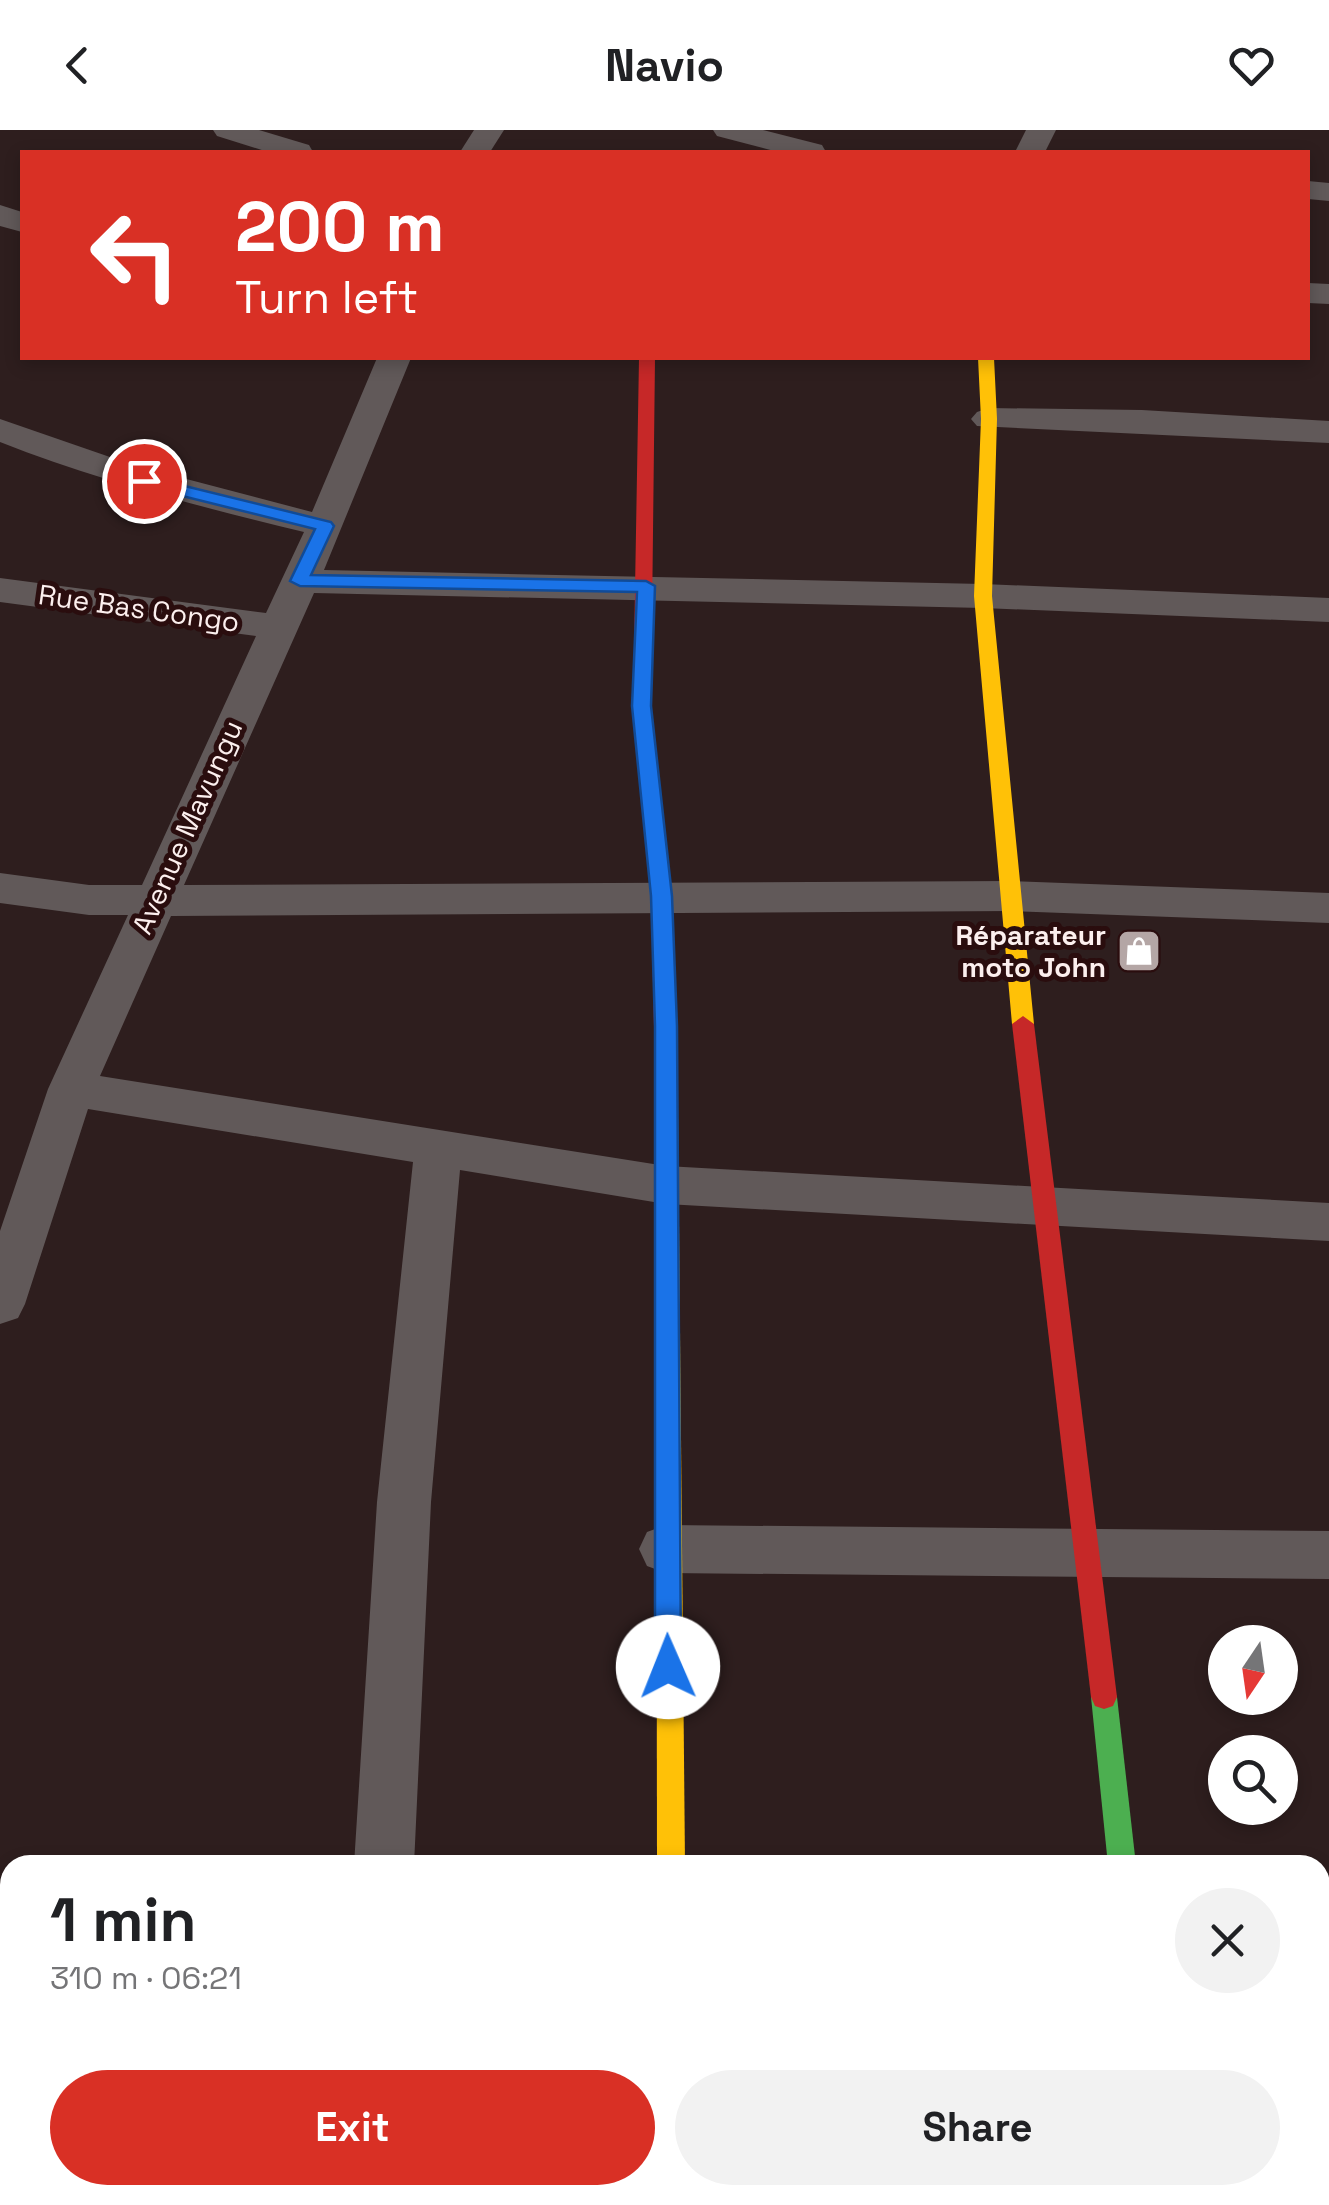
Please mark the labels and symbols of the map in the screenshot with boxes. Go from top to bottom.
pin [102,439,187,524]
street label: Rue Bas Congo [36,576,242,640]
street label: Avenue Mavungu [124,715,250,939]
place label: Réparateur moto John [955,917,1106,985]
shop icon: Réparateur moto John [1116,928,1162,974]
position arrow [616,1615,720,1719]
north arrow [1208,1625,1298,1715]

